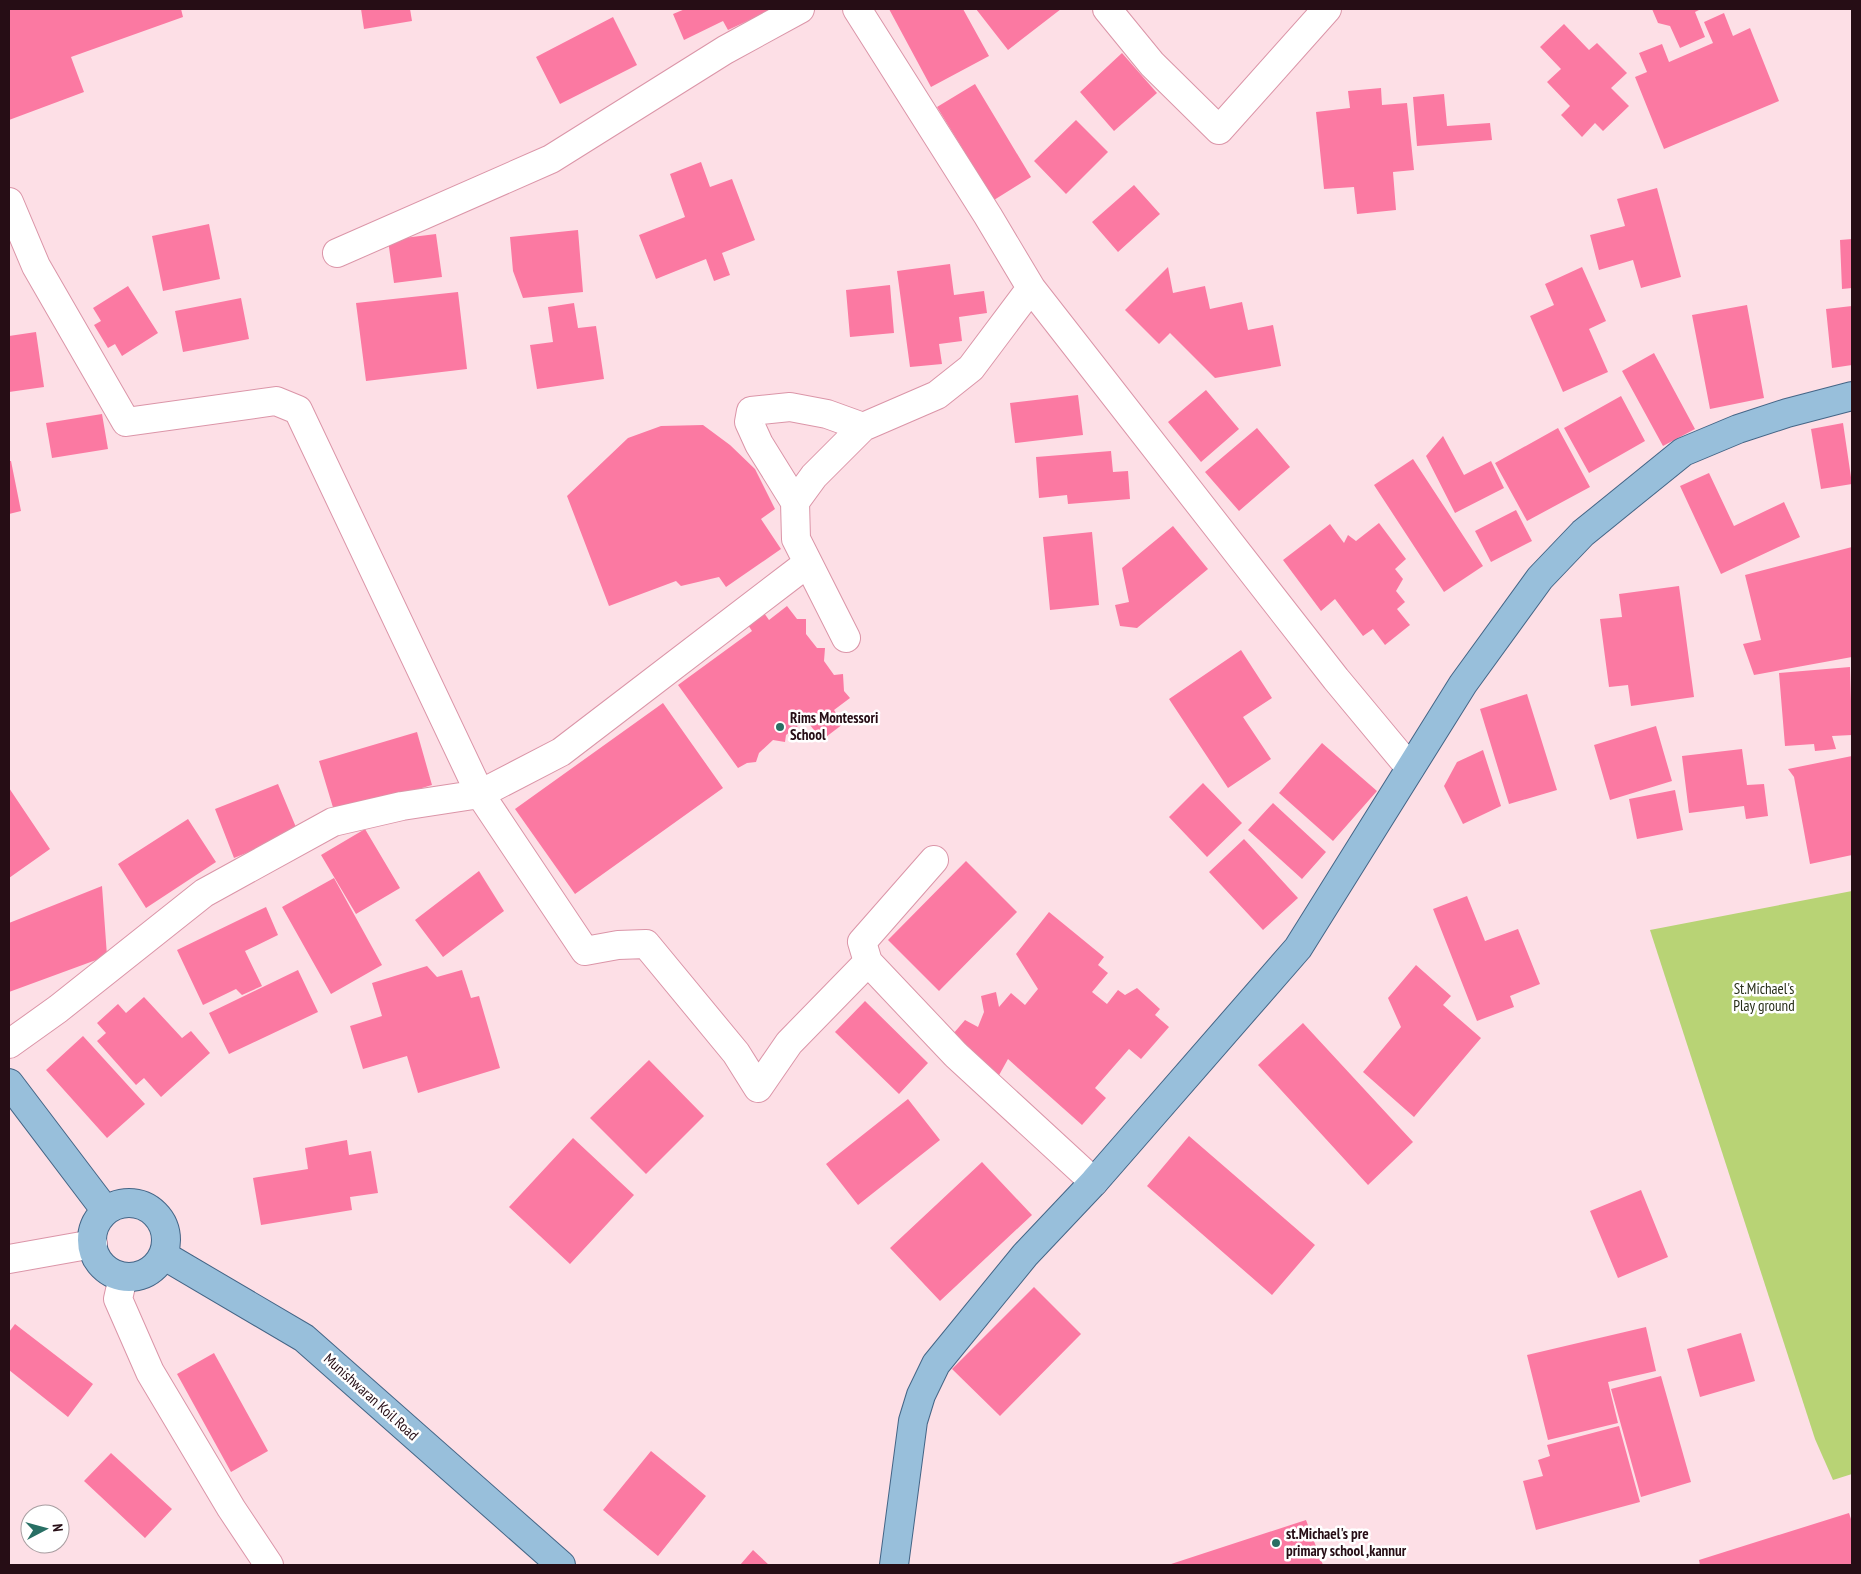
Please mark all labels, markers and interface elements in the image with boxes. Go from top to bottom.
place label: Rims Montessori School [790,708,878,744]
marker: Rims Montessori School [774,721,786,733]
park label: St.Michael's Play ground [1733,979,1795,1015]
street label: Munishwaran Koil Road [320,1349,423,1444]
north arrow [20,1504,70,1554]
text: N [49,1523,67,1532]
place label: st.Michael's pre primary school ,kannur [1286,1524,1407,1560]
marker: st.Michael's pre primary school ,kannur [1270,1537,1282,1549]

